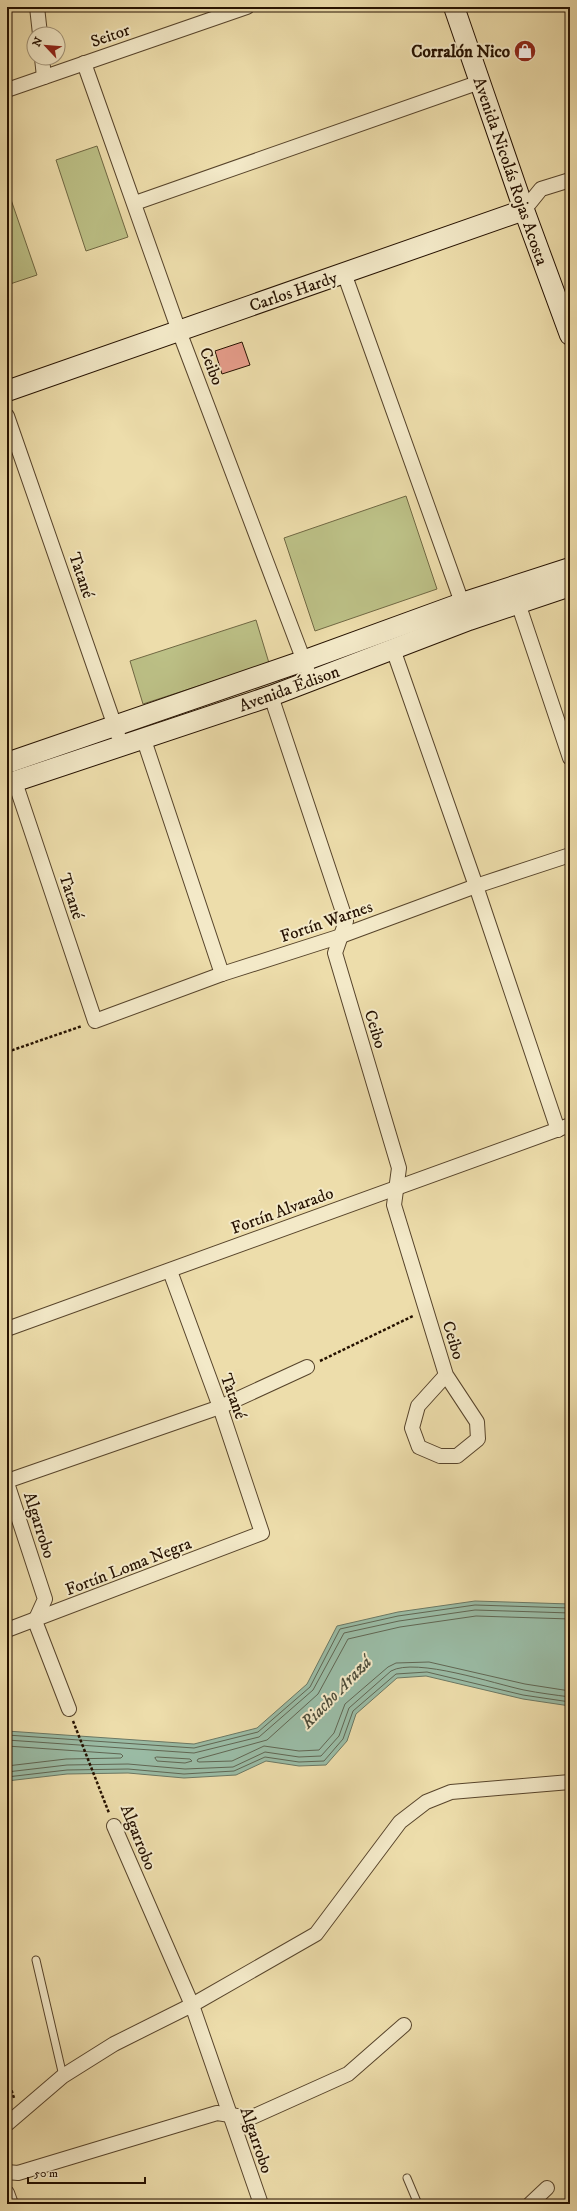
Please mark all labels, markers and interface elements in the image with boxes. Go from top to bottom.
street label: Seitor [88,19,134,53]
north arrow [26,26,66,66]
text: N [30,35,46,49]
shop icon: Corralón Nico [512,38,538,64]
place label: Corralón Nico [411,41,510,63]
street label: Avenida Nicolás Rojas Acosta [467,74,553,269]
street label: Carlos Hardy [246,266,341,317]
street label: Ceibo [194,344,228,388]
street label: Tatané [63,549,99,601]
street label: Avenida Édison [236,661,343,717]
street label: Tatané [53,871,89,922]
street label: Fortín Warnes [277,896,376,948]
street label: Ceibo [359,1007,391,1051]
street label: Fortín Alvarado [228,1182,337,1240]
street label: Ceibo [437,1318,469,1362]
street label: Tatané [215,1370,251,1422]
street label: Algarrobo [18,1489,60,1561]
street label: Fortín Loma Negra [62,1532,195,1601]
water label: Riacho Arazá [296,1650,378,1734]
street label: Algarrobo [115,1801,161,1873]
street label: Algarrobo [234,2104,278,2176]
scale bar [28,2159,145,2185]
text: 50 m [34,2166,58,2181]

